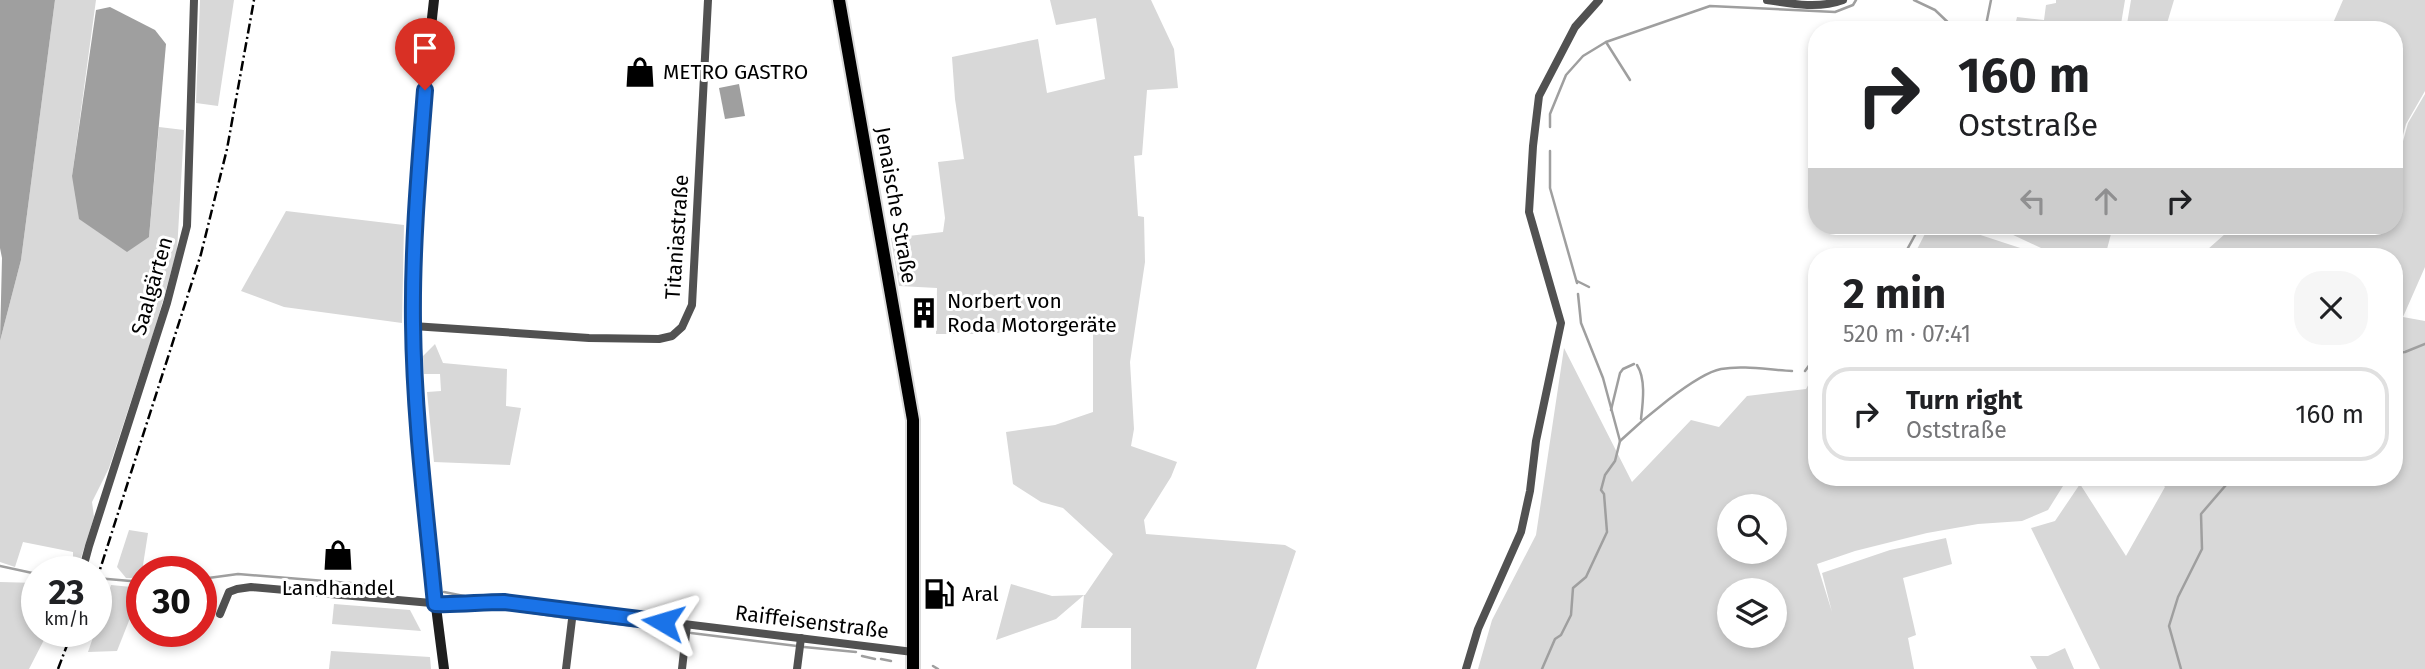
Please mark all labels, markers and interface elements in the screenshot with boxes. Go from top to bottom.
pin [395,18,455,90]
icon: arrive [406,29,444,67]
text: 160 m [1958,46,2090,105]
icon: right [1843,49,1934,140]
shop icon: METRO GASTRO [623,55,657,89]
place label: METRO GASTRO [663,59,808,85]
text: Oststraße [1958,106,2098,144]
street label: Jenaische Straße [869,125,923,285]
street label: Titaniastraße [660,174,694,300]
icon: left [2014,182,2052,220]
icon: ahead [2087,182,2125,220]
icon: right [2160,182,2198,220]
street label: Saalgärten [126,234,178,338]
text: 2 min [1843,269,1946,319]
button: close [2294,271,2368,345]
place label: Norbert von Roda Motorgeräte [947,288,1117,338]
building icon: Norbert von Roda Motorgeräte [907,296,941,330]
text: 520 m · 07:41 [1843,320,1971,348]
text: Turn right [1906,385,2023,416]
icon: right [1847,395,1885,433]
text: 160 m [2295,399,2364,430]
text: Oststraße [1906,416,2007,444]
map controls [1717,494,1787,648]
button: search [1717,494,1787,564]
shop icon: Landhandel [321,538,355,572]
speed limit sign: 30 [126,556,217,647]
text: 23 [48,571,85,613]
place label: Landhandel [282,575,394,601]
fuel station icon: Aral [922,577,956,611]
button: layers [1717,578,1787,648]
place label: Aral [962,581,999,607]
position arrow [626,585,700,659]
street label: Raiffeisenstraße [734,600,890,644]
text: km/h [44,608,89,630]

